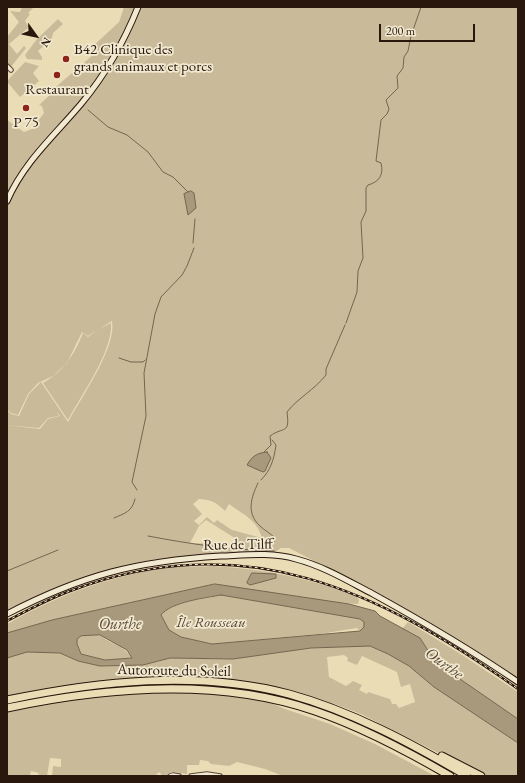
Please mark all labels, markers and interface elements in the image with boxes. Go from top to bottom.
north arrow [16,16,56,56]
scale bar [381,16,477,42]
text: 200 m [386,23,415,39]
text: N [38,35,54,50]
place label: B42 Clinique des grands animaux et porcs [74,41,212,76]
marker: B42 Clinique des grands animaux et porcs [61,54,71,64]
marker: Restaurant [52,70,62,80]
place label: Restaurant [25,81,89,99]
marker: P 75 [21,103,31,113]
place label: P 75 [13,114,39,132]
street label: Rue de Tilff [203,535,273,555]
park label: Île Rousseau [176,614,246,632]
water label: Ourthe [99,615,141,635]
water label: Ourthe [421,644,467,684]
street label: Autoroute du Soleil [117,661,231,681]

